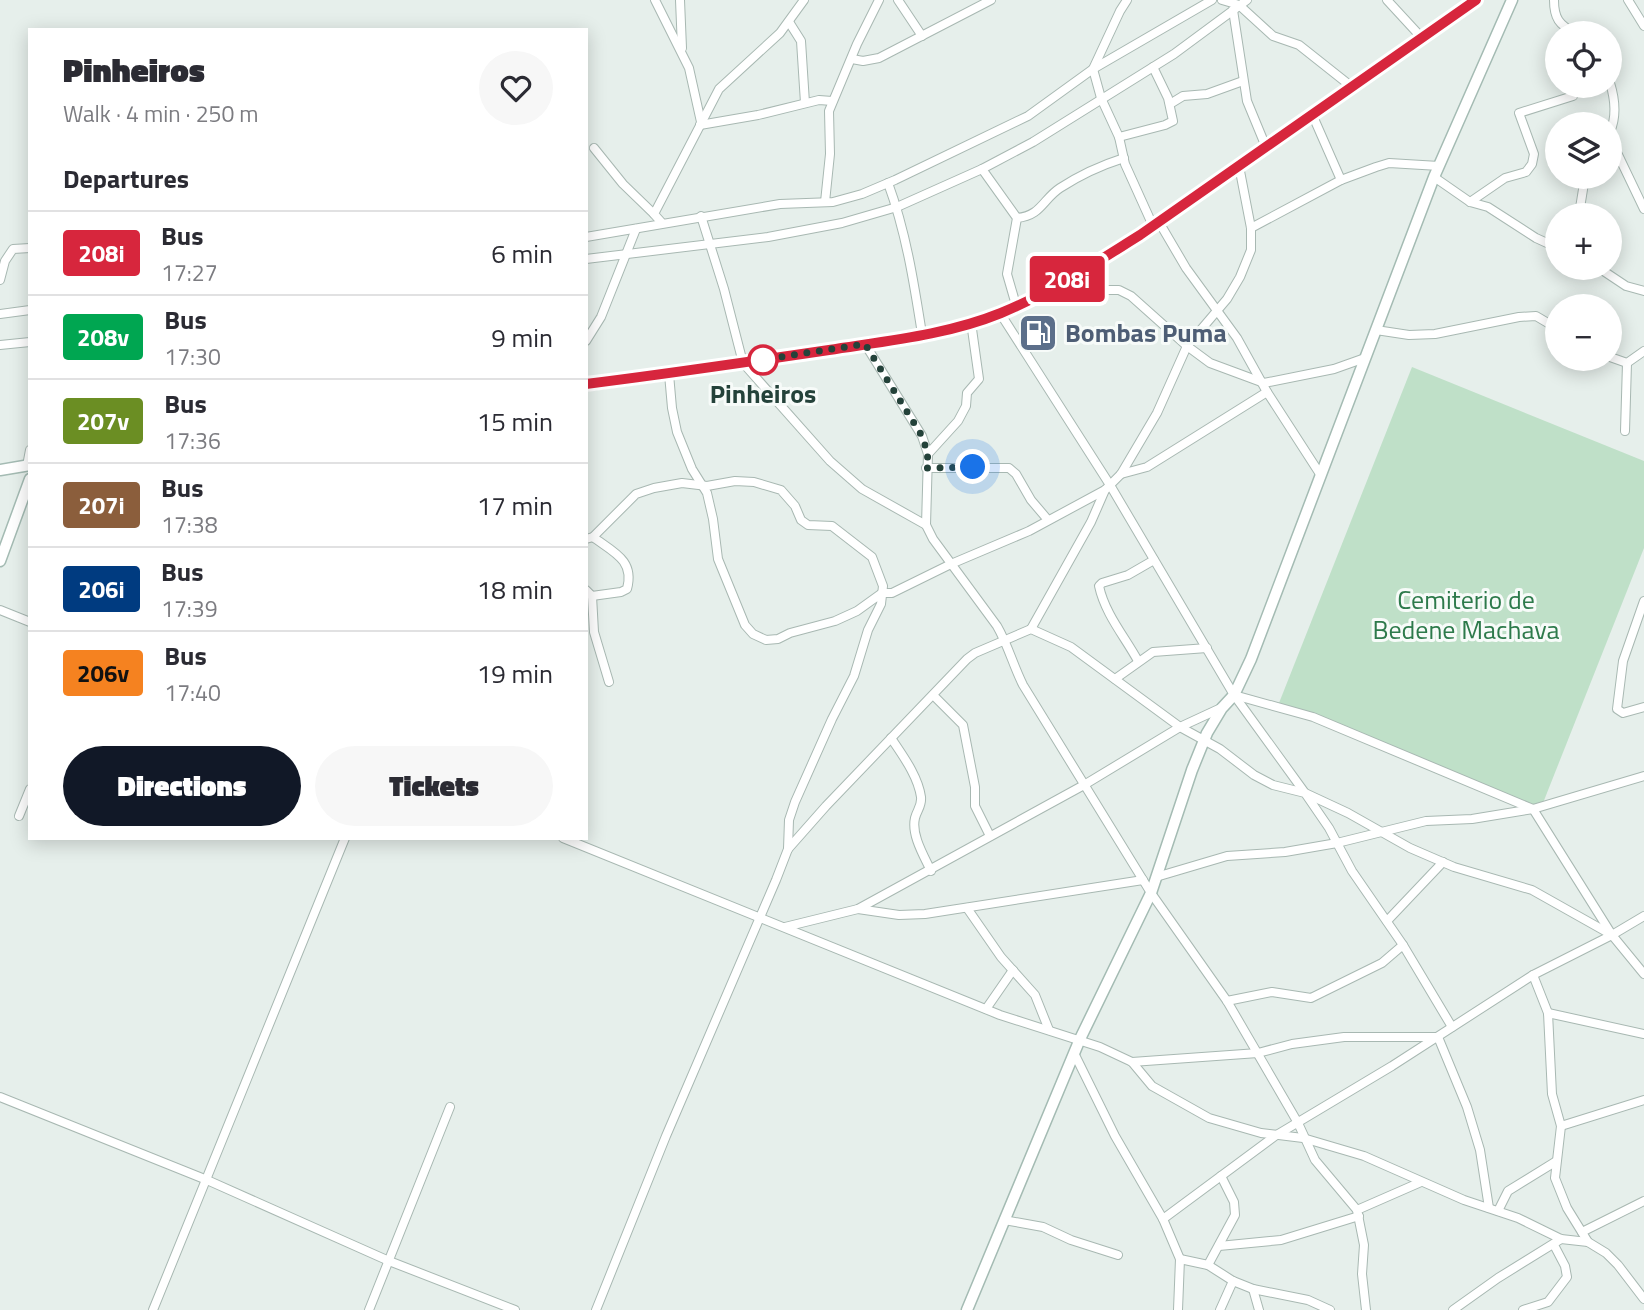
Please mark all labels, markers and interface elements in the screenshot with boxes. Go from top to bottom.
map controls [1545,21,1622,371]
button: locate [1545,21,1622,98]
text: Pinheiros [63,45,205,95]
button: heart [479,51,553,125]
text: Walk · 4 min · 250 m [63,96,259,131]
button: layers [1545,112,1622,189]
text: Departures [63,159,189,198]
button: + [1545,203,1622,280]
text: Bus [161,216,203,255]
text: 6 min [491,234,553,273]
text: 208i [78,235,125,271]
text: 17:27 [161,255,218,290]
line badge: 208i [1018,256,1116,302]
text: 208i [1044,261,1090,297]
button: − [1545,294,1622,371]
text: Bus [164,300,207,339]
fuel station icon: Bombas Puma [1017,312,1059,354]
place label: Bombas Puma [1065,313,1227,352]
text: 9 min [491,318,553,357]
text: 208v [77,319,129,355]
text: 17:30 [164,339,221,374]
marker: Pinheiros [748,345,778,375]
place label: Pinheiros [710,374,816,413]
text: Bus [164,384,207,423]
text: 15 min [477,402,553,441]
text: 207v [77,403,129,439]
text: 17:36 [164,423,221,458]
your location [955,449,990,484]
text: Bus [161,468,203,507]
text: 17 min [477,486,553,525]
text: 207i [78,487,125,523]
text: 17:38 [161,507,218,542]
text: Bus [161,552,203,591]
text: 18 min [477,570,553,609]
text: 206i [78,571,125,607]
park label: Cemiterio de Bedene Machava [1372,580,1560,649]
text: 17:39 [161,591,218,626]
text: Bus [164,636,207,675]
text: 19 min [477,654,553,693]
text: 206v [77,655,129,691]
text: 17:40 [164,675,221,710]
button: Directions [63,746,301,826]
button: Tickets [315,746,553,826]

